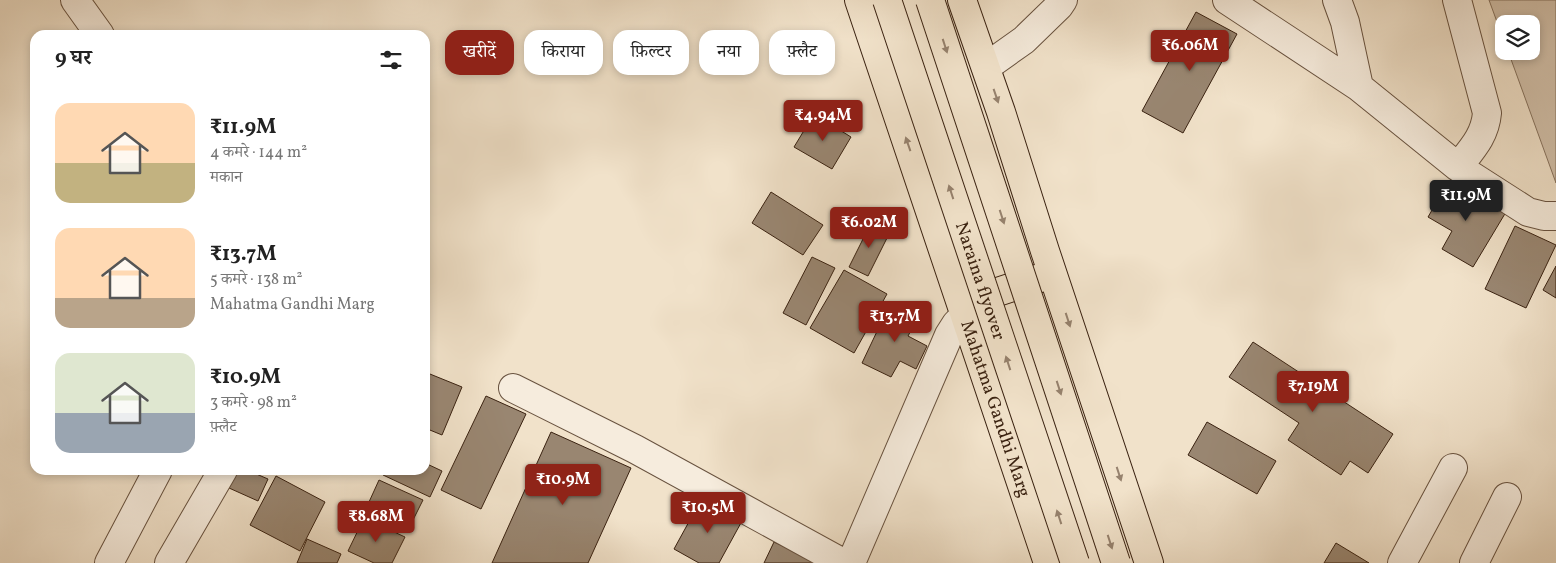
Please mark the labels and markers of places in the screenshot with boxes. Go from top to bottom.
pin: ₹6.06M [1149,30,1231,72]
pin: ₹4.94M [782,100,864,142]
pin: ₹11.9M [1425,180,1507,222]
pin: ₹6.02M [828,206,910,249]
pin: ₹13.7M [854,300,936,343]
pin: ₹7.19M [1272,370,1354,413]
pin: ₹10.9M [522,464,604,506]
pin: ₹10.5M [667,492,749,534]
pin: ₹8.68M [335,500,417,543]

